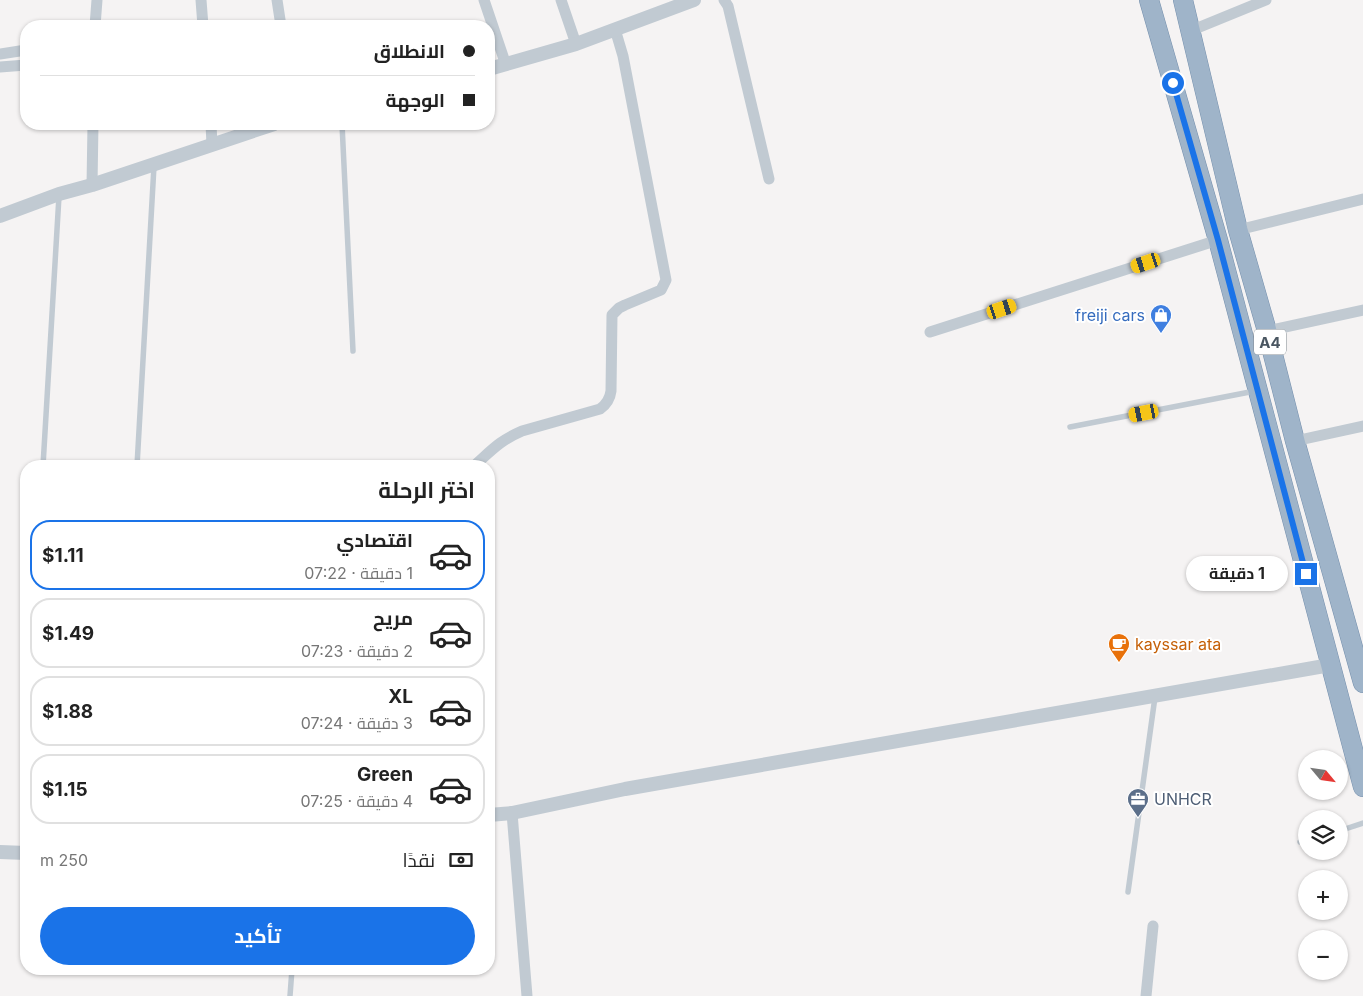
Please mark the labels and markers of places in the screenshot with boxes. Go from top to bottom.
shop icon: freiji cars [1149,303,1173,334]
place label: freiji cars [1075,305,1145,325]
cafe icon: kayssar ata [1107,632,1131,663]
place label: kayssar ata [1135,634,1221,654]
office icon: UNHCR [1126,787,1150,818]
place label: UNHCR [1154,789,1212,809]

